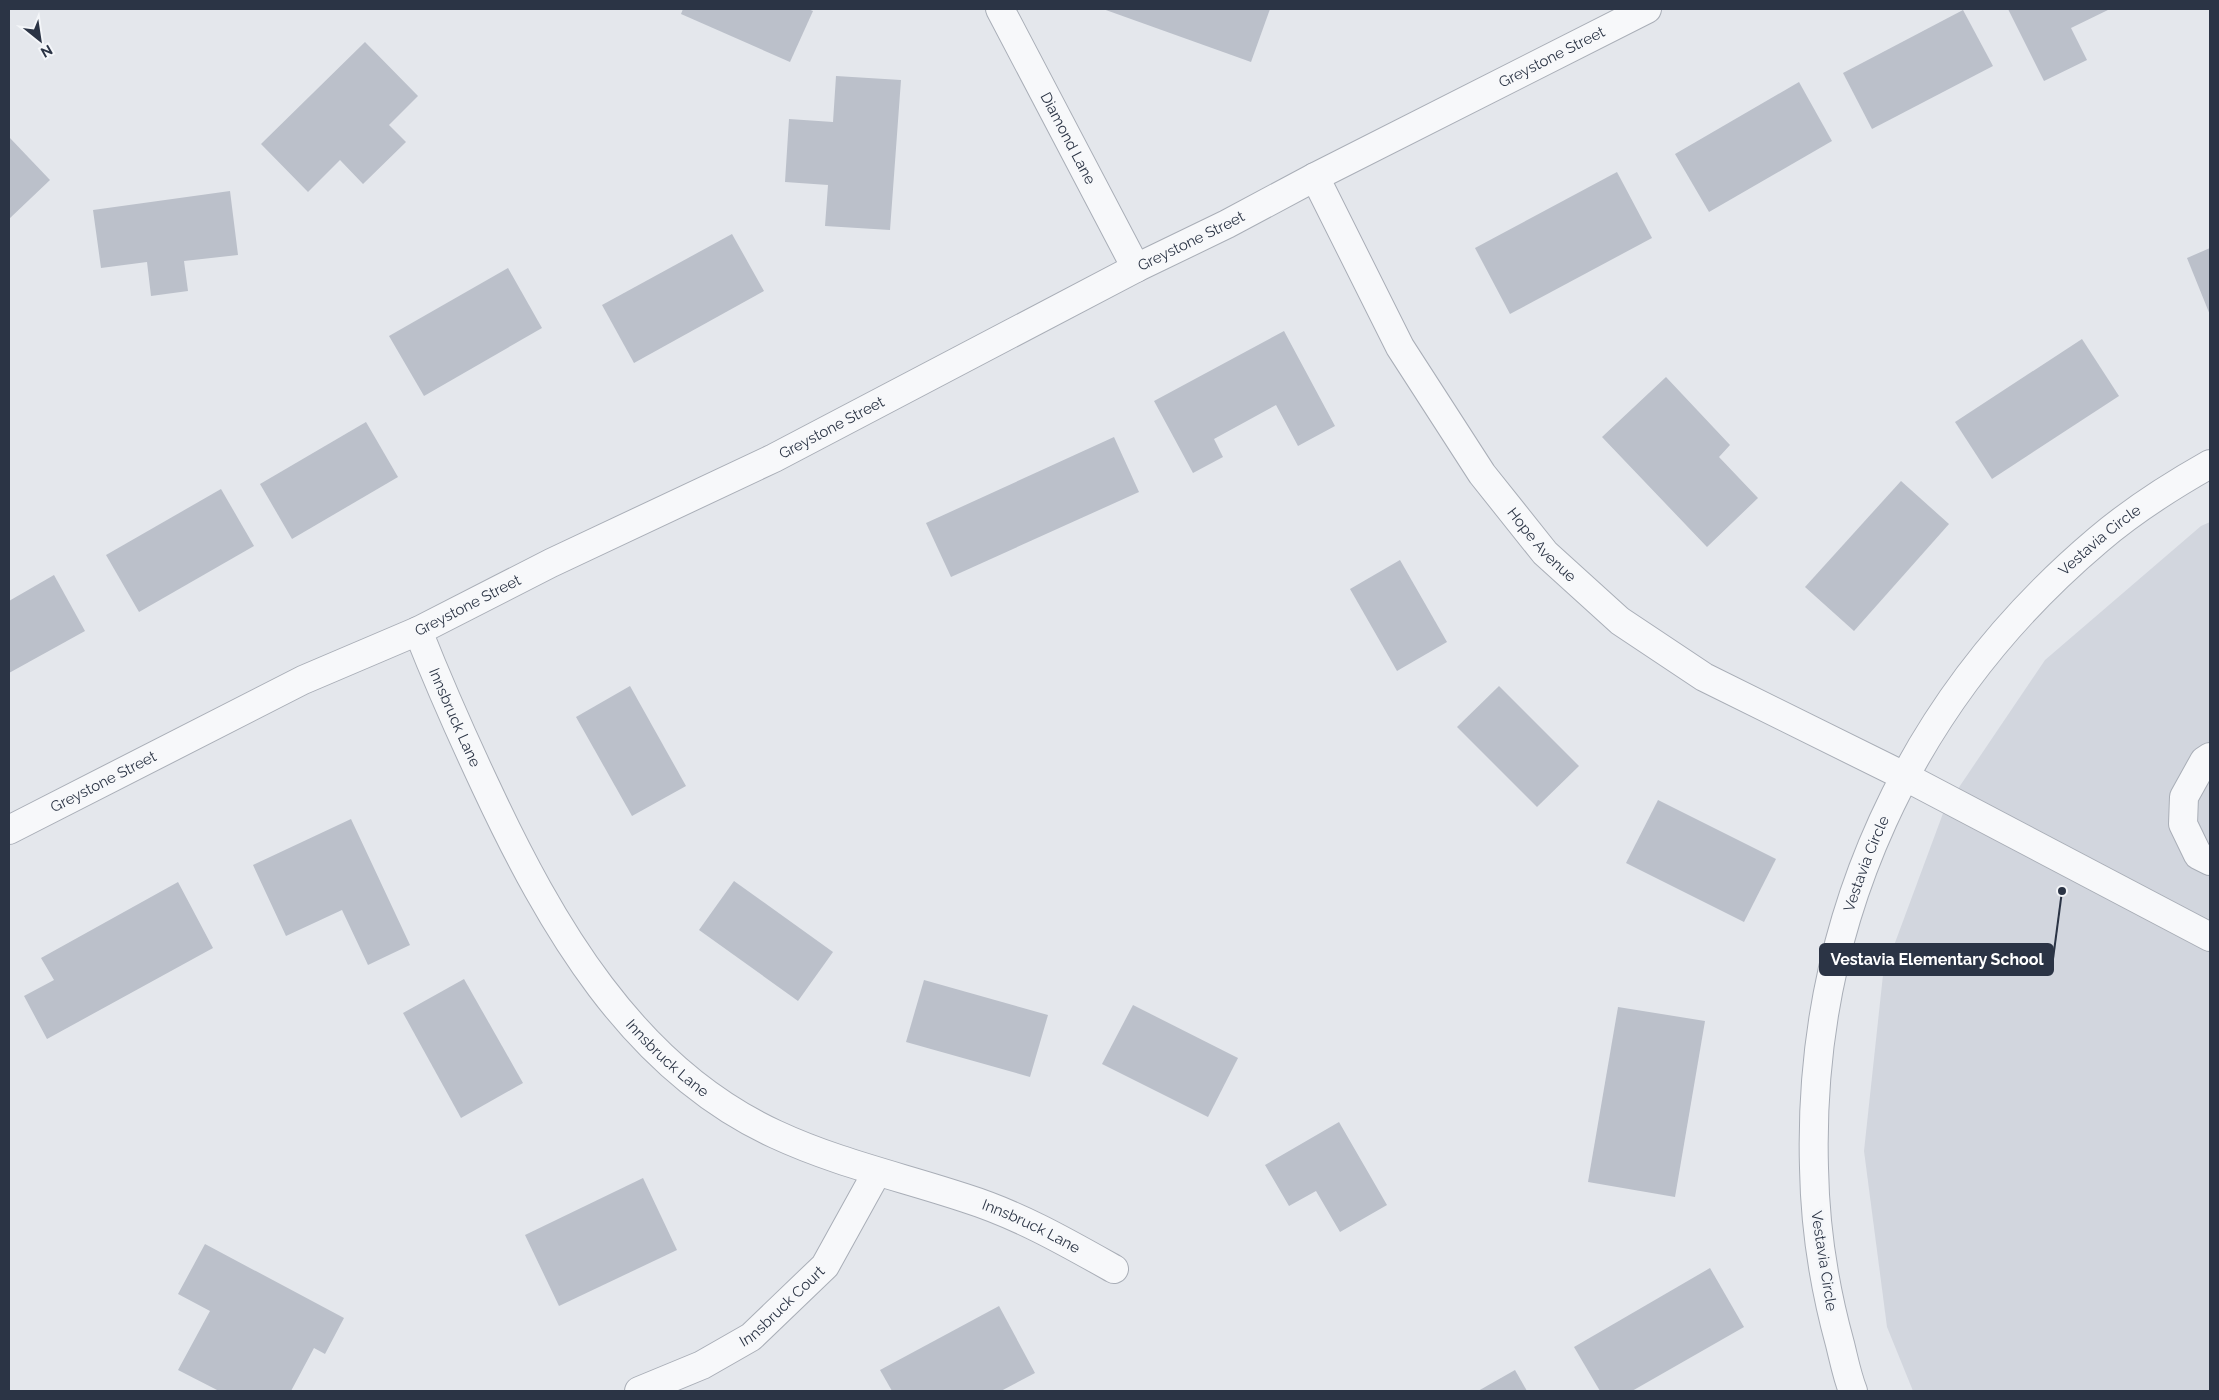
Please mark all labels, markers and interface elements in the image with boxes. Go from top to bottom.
north arrow [15,15,65,65]
street label: Greystone Street [1496,23,1608,91]
text: N [38,42,55,61]
street label: Diamond Lane [1036,89,1099,187]
street label: Greystone Street [1135,207,1247,275]
street label: Greystone Street [776,393,887,463]
street label: Vestavia Circle [2055,501,2144,580]
street label: Hope Avenue [1503,504,1580,586]
street label: Greystone Street [412,571,524,640]
street label: Innsbruck Lane [425,665,485,770]
street label: Greystone Street [47,747,159,816]
street label: Vestavia Circle [1840,813,1893,914]
callout: Vestavia Elementary School [1820,944,2053,975]
text: Vestavia Elementary School [1830,950,2045,969]
street label: Innsbruck Lane [622,1016,712,1101]
street label: Innsbruck Lane [980,1196,1083,1257]
street label: Vestavia Circle [1807,1210,1841,1313]
street label: Innsbruck Court [736,1262,828,1351]

